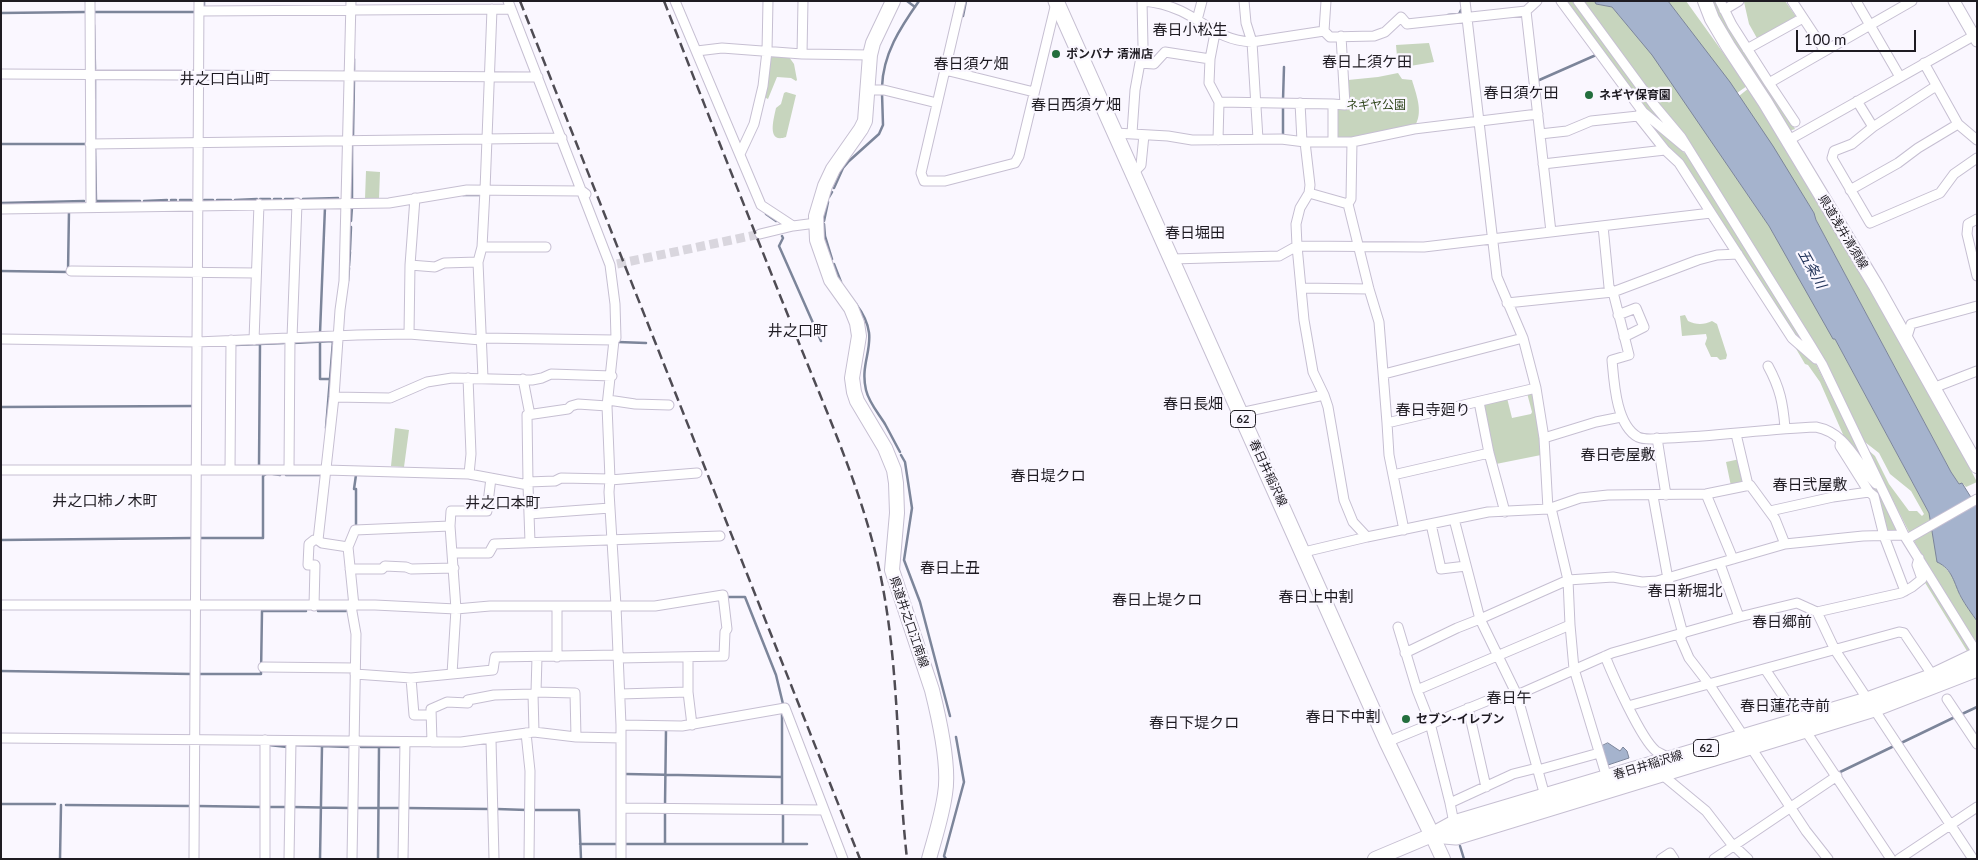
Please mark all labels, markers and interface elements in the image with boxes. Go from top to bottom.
scale bar [1798,20,1918,52]
district label: 春日小松生 [1153,21,1227,39]
text: 100 m [1804,30,1846,48]
place label: ボンパナ 清洲店 [1066,47,1153,61]
marker: ボンパナ 清洲店 [1050,48,1062,60]
district label: 春日上須ケ田 [1322,53,1412,71]
district label: 春日須ケ畑 [934,55,1008,73]
district label: 井之口白山町 [180,70,270,88]
district label: 春日須ケ田 [1484,84,1558,102]
place label: ネギヤ保育園 [1599,88,1671,102]
marker: ネギヤ保育園 [1583,89,1595,101]
district label: 春日西須ケ畑 [1031,96,1121,114]
park label: ネギヤ公園 [1346,98,1406,112]
street label: 県道浅井清須線 [1815,192,1871,272]
district label: 春日堀田 [1165,224,1225,242]
water label: 五条川 [1794,247,1830,291]
district label: 井之口町 [768,322,828,340]
district label: 春日長畑 [1163,395,1223,413]
district label: 春日寺廻り [1396,401,1470,419]
road number: 62 [1230,410,1256,428]
street label: 春日井稲沢線 [1246,437,1290,509]
district label: 春日壱屋敷 [1581,446,1655,464]
district label: 春日堤クロ [1011,467,1085,485]
district label: 春日弐屋敷 [1773,476,1847,494]
district label: 井之口柿ノ木町 [53,492,157,510]
district label: 井之口本町 [466,494,540,512]
district label: 春日上丑 [920,559,980,577]
street label: 県道井之口江南線 [887,574,931,670]
district label: 春日新堀北 [1648,582,1722,600]
district label: 春日上中割 [1279,588,1353,606]
district label: 春日上堤クロ [1112,591,1202,609]
district label: 春日郷前 [1752,613,1812,631]
district label: 春日午 [1487,689,1531,707]
district label: 春日蓮花寺前 [1740,697,1830,715]
district label: 春日下中割 [1306,708,1380,726]
place label: セブン-イレブン [1416,712,1504,726]
marker: セブン-イレブン [1400,713,1412,725]
district label: 春日下堤クロ [1149,714,1239,732]
road number: 62 [1694,740,1718,756]
street label: 春日井稲沢線 [1611,748,1685,782]

